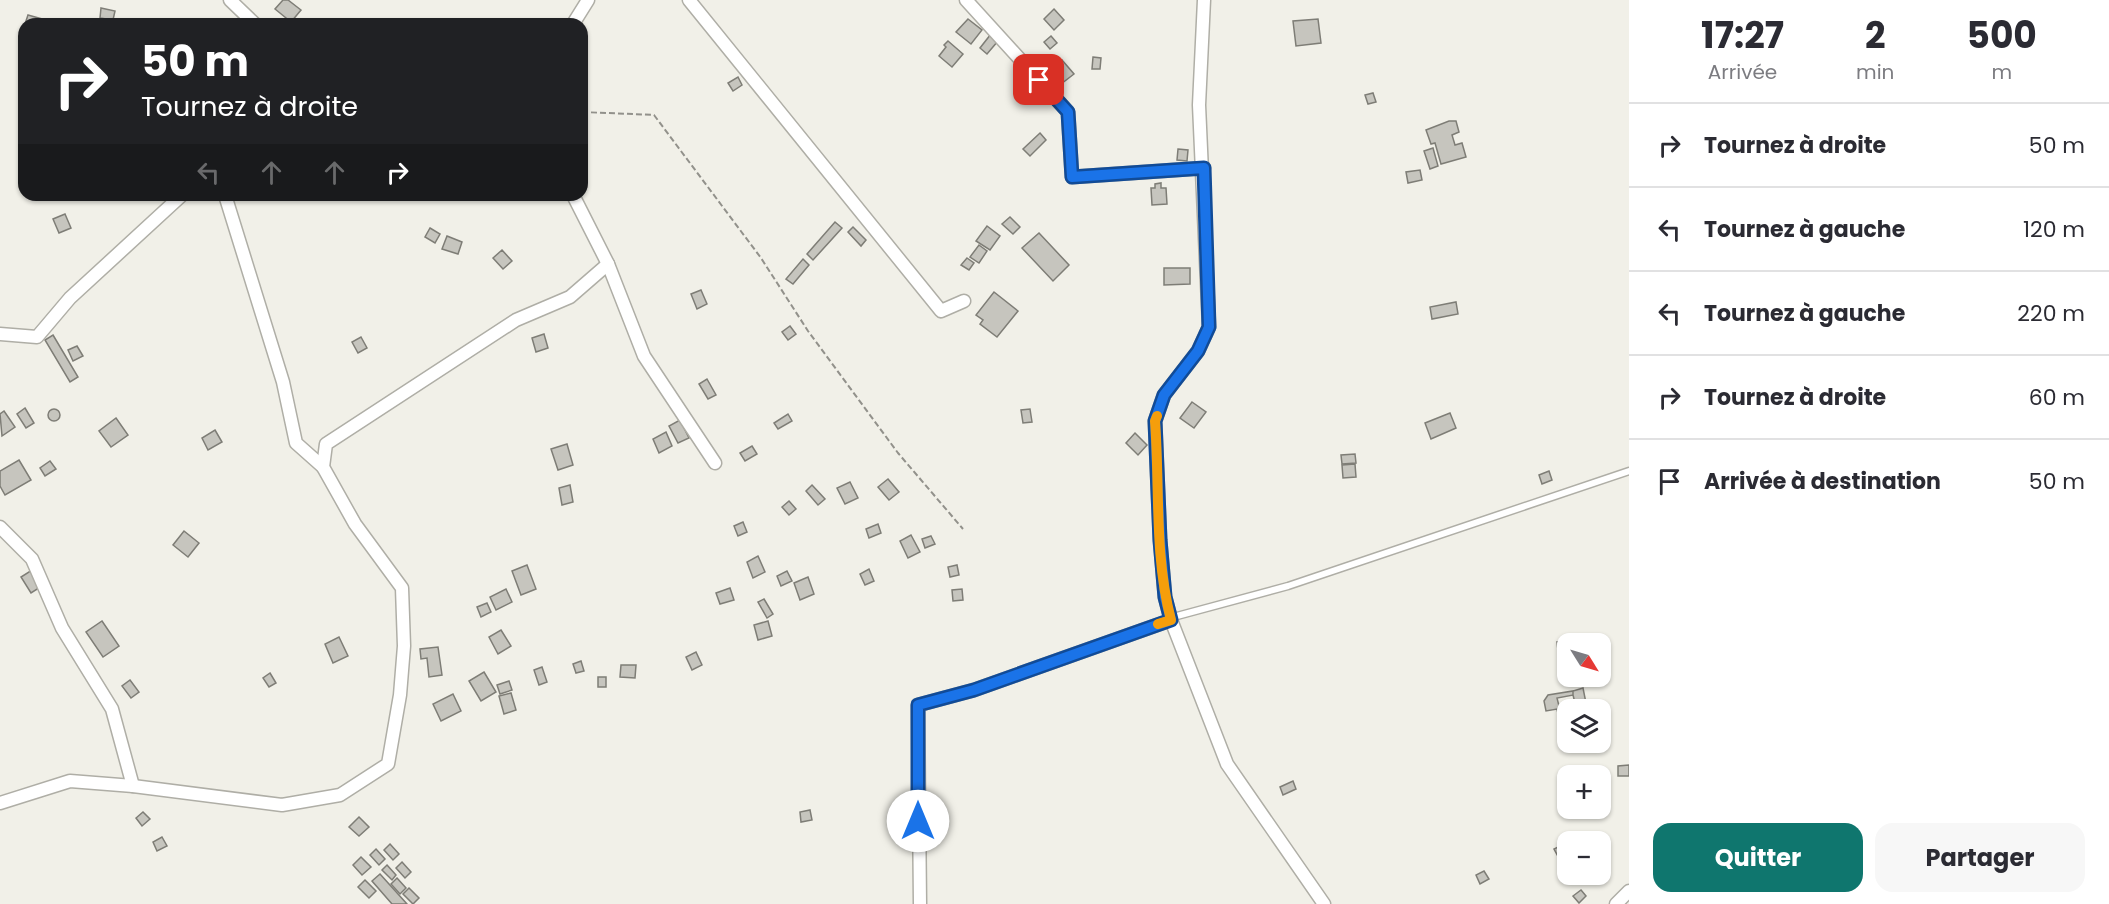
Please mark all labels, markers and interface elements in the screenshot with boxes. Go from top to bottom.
text: 17:27 [1701,10,1784,61]
text: 2 [1865,10,1886,61]
text: 500 [1967,10,2037,61]
text: 50 m [141,32,249,91]
icon: right [42,42,120,120]
pin [1013,54,1064,105]
text: Arrivée [1708,58,1777,86]
text: min [1856,58,1894,86]
text: m [1991,58,2012,86]
icon: arrive [1022,63,1055,96]
text: Tournez à droite [141,88,358,125]
icon: right [1653,129,1686,162]
text: Tournez à droite [1704,130,1886,161]
text: 50 m [2029,130,2085,161]
icon: left [192,156,225,189]
icon: ahead [255,156,288,189]
icon: ahead [318,156,351,189]
icon: right [381,156,414,189]
icon: left [1653,213,1686,246]
text: Tournez à gauche [1704,214,1905,245]
text: 120 m [2023,214,2085,245]
icon: left [1653,297,1686,330]
text: Tournez à gauche [1704,298,1905,329]
text: 220 m [2017,298,2085,329]
icon: right [1653,381,1686,414]
text: Tournez à droite [1704,382,1886,413]
text: 60 m [2029,382,2085,413]
icon: arrive [1653,465,1686,498]
text: Arrivée à destination [1704,466,1941,497]
text: 50 m [2029,466,2085,497]
north arrow [1557,633,1611,687]
map controls [1557,633,1611,885]
button: layers [1557,699,1611,753]
button: + [1557,765,1611,819]
position arrow [886,789,950,853]
button: Quitter [1653,823,1863,892]
button: Partager [1875,823,2085,892]
button: − [1557,831,1611,885]

